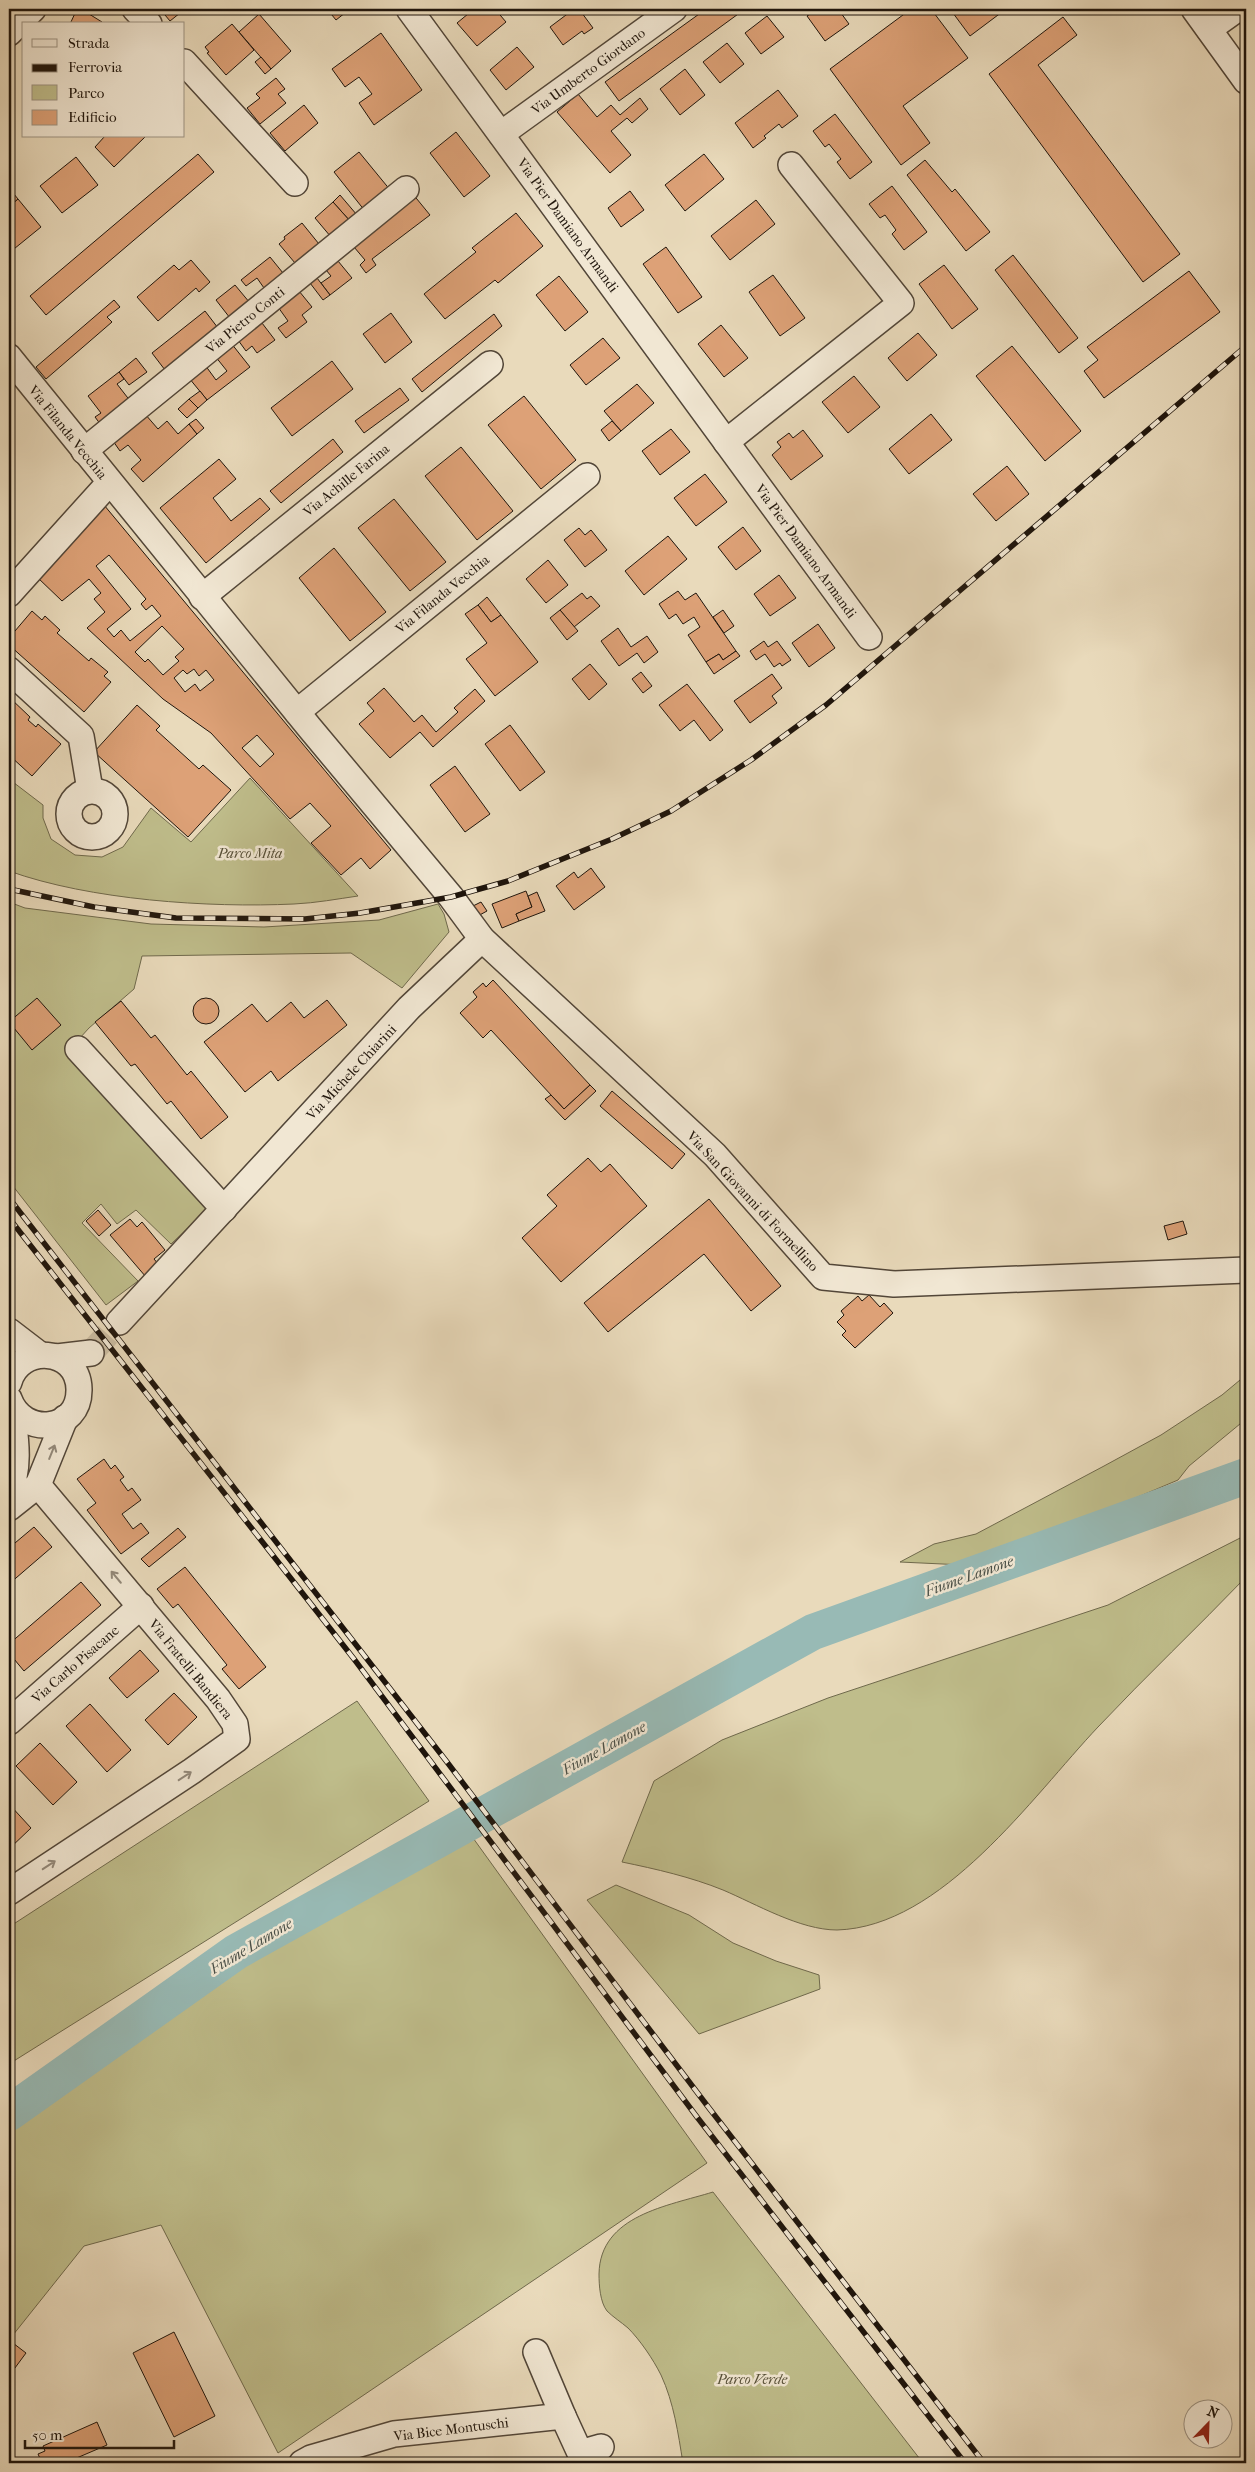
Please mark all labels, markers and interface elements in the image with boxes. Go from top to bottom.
legend [22,22,185,138]
street label: Via Umberto Giordano [527,24,649,119]
text: Strada [68,34,111,52]
text: Ferrovia [68,58,123,76]
text: Parco [68,84,105,102]
text: Edificio [68,108,117,126]
street label: Via Pier Damiano Armandi [513,154,622,296]
street label: Via Pietro Conti [202,283,288,358]
street label: Via Filanda Vecchia [24,381,111,483]
street label: Via Achille Farina [299,440,393,521]
street label: Via Pier Damiano Armandi [751,480,860,622]
street label: Via Filanda Vecchia [391,551,493,638]
park label: Parco Mita [217,845,282,862]
street label: Via Michele Chiarini [302,1021,400,1124]
street label: Via San Giovanni di Formellino [682,1127,822,1275]
one-way arrow [48,1444,57,1459]
water label: Fiume Lamone [921,1551,1017,1601]
one-way arrow [111,1571,122,1584]
street label: Via Fratelli Bandiera [144,1615,237,1723]
street label: Via Carlo Pisacane [27,1622,123,1708]
water label: Fiume Lamone [558,1717,650,1779]
one-way arrow [178,1770,192,1781]
one-way arrow [42,1860,56,1870]
water label: Fiume Lamone [206,1914,296,1978]
park label: Parco Verde [716,2371,787,2388]
north arrow [1182,2400,1232,2450]
text: N [1205,2403,1221,2423]
street label: Via Bice Montuschi [392,2414,510,2445]
scale bar [25,2417,174,2449]
text: 50 m [32,2426,63,2444]

